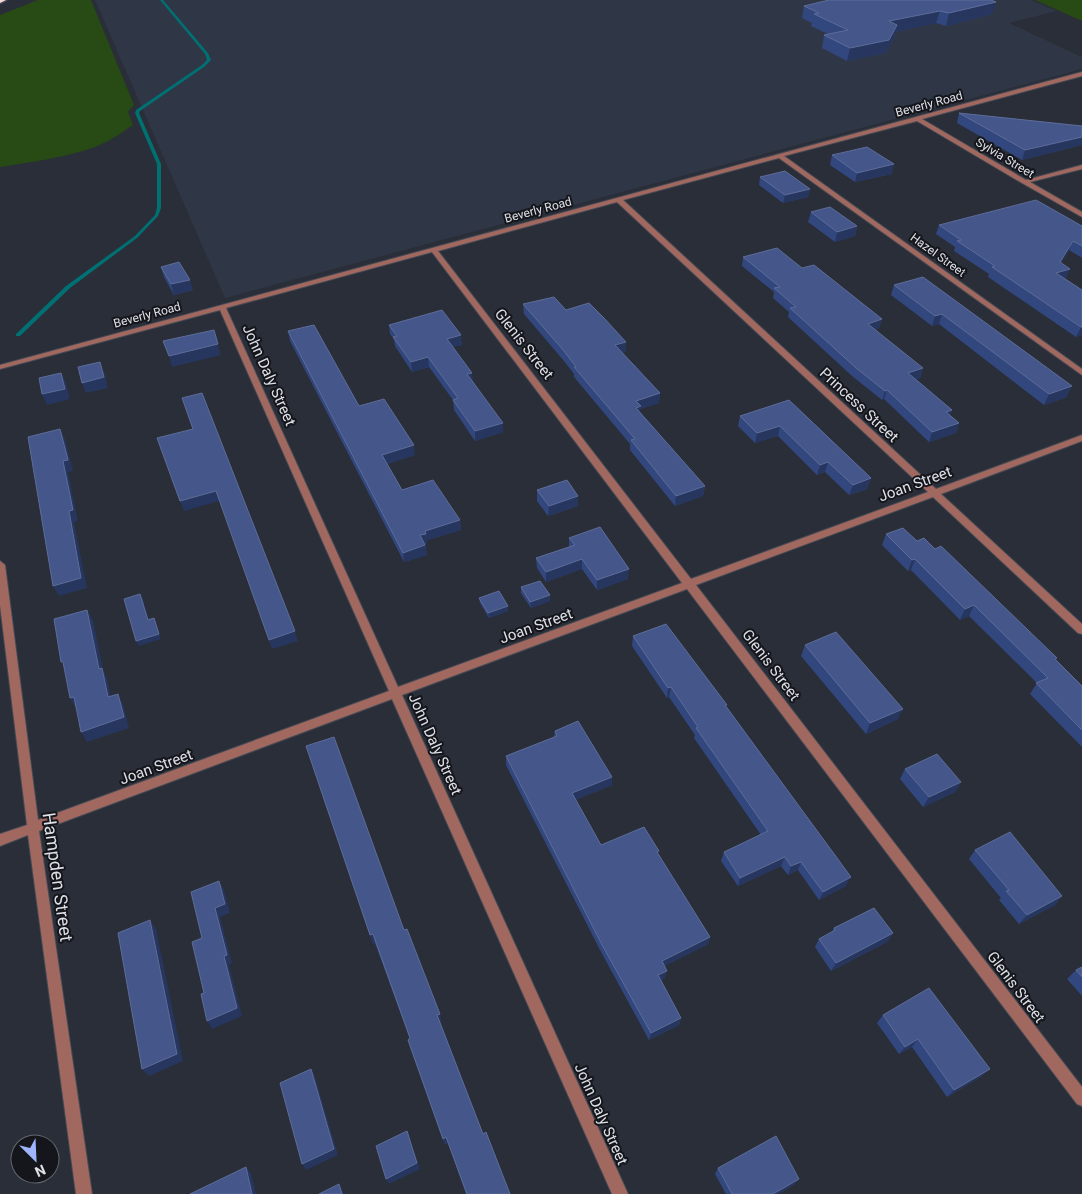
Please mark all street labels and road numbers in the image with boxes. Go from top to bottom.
street label: Beverly Road [894,88,964,120]
street label: Sylvia Street [973,135,1037,181]
street label: Beverly Road [503,194,573,226]
street label: Hazel Street [908,230,968,280]
street label: Beverly Road [112,299,182,331]
street label: Glenis Street [491,305,557,383]
street label: John Daly Street [239,321,299,429]
street label: Princess Street [816,364,902,446]
street label: Joan Street [876,462,954,506]
street label: Joan Street [497,604,575,648]
street label: Glenis Street [738,626,804,704]
street label: John Daly Street [405,690,465,798]
street label: Joan Street [117,745,195,789]
street label: Hampden Street [39,811,77,943]
street label: Glenis Street [983,948,1049,1026]
street label: John Daly Street [571,1060,631,1168]

